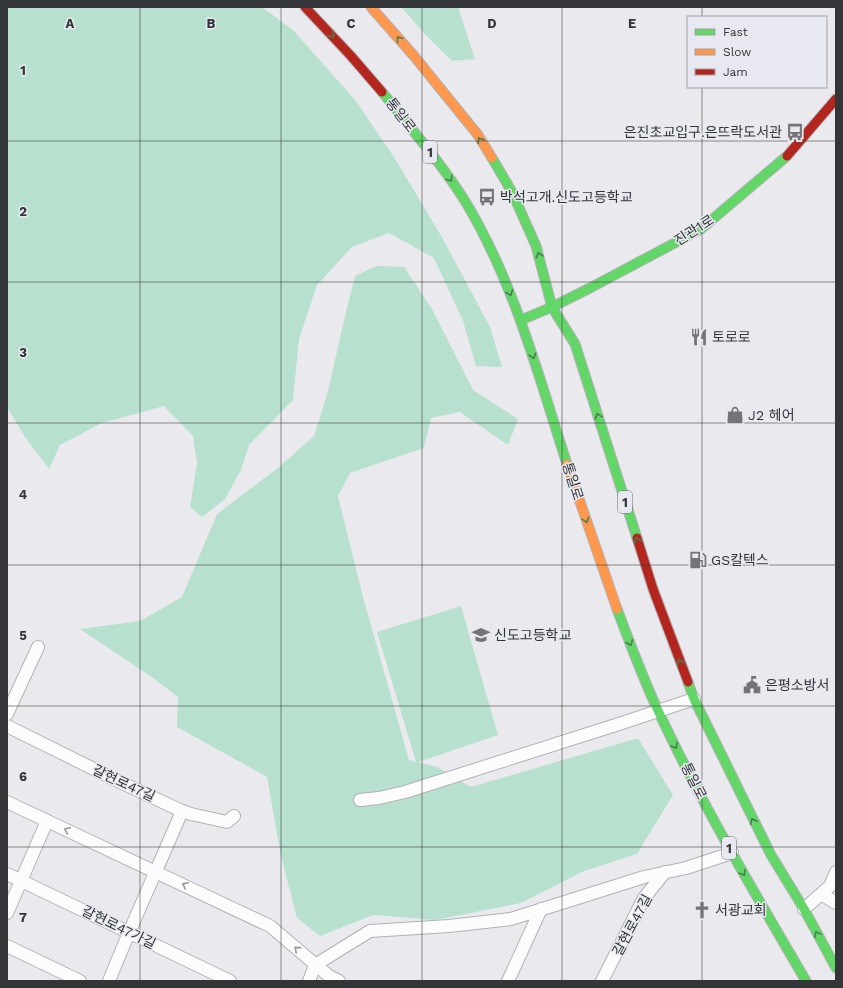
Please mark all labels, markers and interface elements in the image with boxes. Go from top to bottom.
text: A [66,16,75,31]
text: B [207,16,216,31]
text: C [347,16,356,31]
text: D [487,16,497,31]
text: E [628,16,636,31]
legend [687,16,827,88]
text: Fast [723,25,748,39]
one-way arrow [327,30,335,38]
one-way arrow [396,36,403,43]
text: Slow [723,45,751,59]
text: 1 [20,63,26,78]
text: Jam [723,65,748,79]
street label: 통일로 [383,95,419,135]
bus stop icon: 은진초교입구.은뜨락도서관 [785,122,805,142]
place label: 은진초교입구.은뜨락도서관 [624,124,782,140]
one-way arrow [477,137,485,144]
road number: 1 [423,141,437,163]
one-way arrow [445,175,453,182]
bus stop icon: 박석고개.신도고등학교 [477,187,497,207]
place label: 박석고개.신도고등학교 [500,189,633,205]
text: 2 [19,204,27,219]
street label: 진관1로 [671,211,717,249]
one-way arrow [535,252,544,259]
one-way arrow [506,290,514,297]
restaurant icon: 토로로 [689,327,709,347]
place label: 토로로 [712,329,751,345]
text: 3 [19,345,27,360]
one-way arrow [529,353,537,360]
shop icon: J2 헤어 [725,405,745,425]
place label: J2 헤어 [748,407,795,423]
one-way arrow [594,412,602,419]
street label: 통일로 [559,460,587,502]
text: 4 [19,487,28,502]
road number: 1 [618,491,632,513]
one-way arrow [581,516,590,523]
one-way arrow [633,536,642,543]
fuel station icon: GS칼텍스 [688,550,708,570]
place label: GS칼텍스 [711,552,769,568]
school or university icon: 신도고등학교 [471,625,491,645]
place label: 신도고등학교 [494,627,571,643]
text: 5 [19,628,27,643]
one-way arrow [625,639,633,646]
one-way arrow [677,659,685,666]
public building icon: 은평소방서 [742,675,762,695]
place label: 은평소방서 [765,677,829,693]
one-way arrow [671,742,678,750]
street label: 통일로 [678,760,710,802]
street label: 갈현로47길 [90,762,158,804]
text: 6 [19,769,27,784]
one-way arrow [751,817,758,825]
one-way arrow [64,827,71,835]
road number: 1 [722,837,736,859]
one-way arrow [739,869,746,876]
one-way arrow [181,882,189,890]
street label: 갈현로47길 [609,892,655,958]
church icon: 서광교회 [692,900,712,920]
street label: 갈현로47가길 [79,902,159,952]
place label: 서광교회 [715,902,767,918]
text: 7 [19,910,27,925]
one-way arrow [815,931,822,938]
one-way arrow [294,947,301,954]

